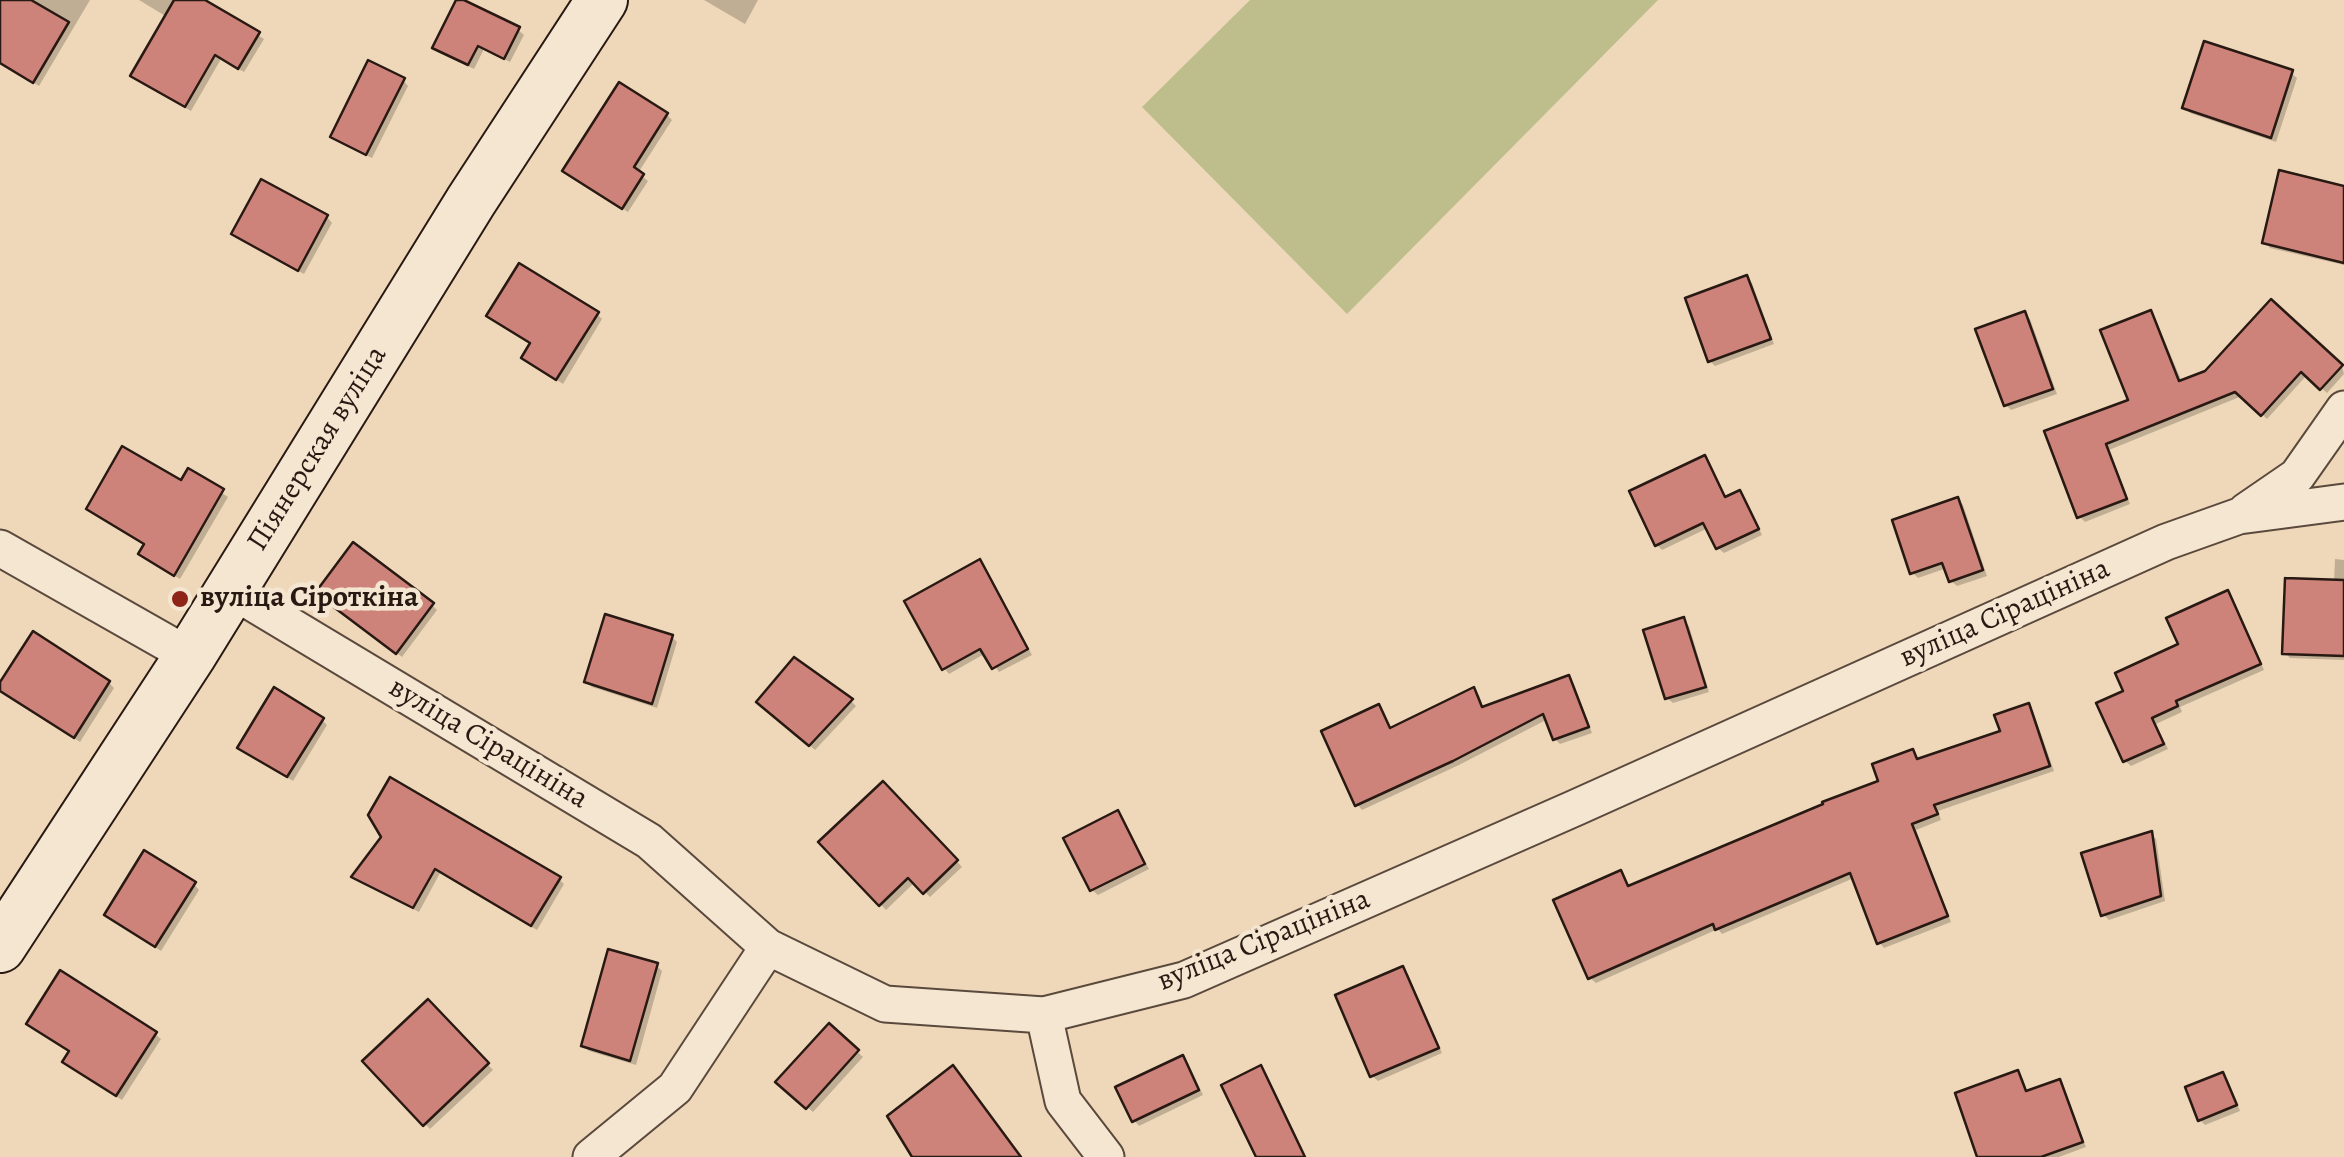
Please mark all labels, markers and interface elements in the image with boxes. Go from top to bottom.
street label: Піянерская вуліца [241,340,395,558]
street label: вуліца Сірацініна [1894,552,2116,676]
place label: вуліца Сіроткіна [200,581,418,617]
marker: вуліца Сіроткіна [169,588,191,610]
street label: вуліца Сірацініна [382,670,594,818]
street label: вуліца Сірацініна [1152,882,1376,1000]

